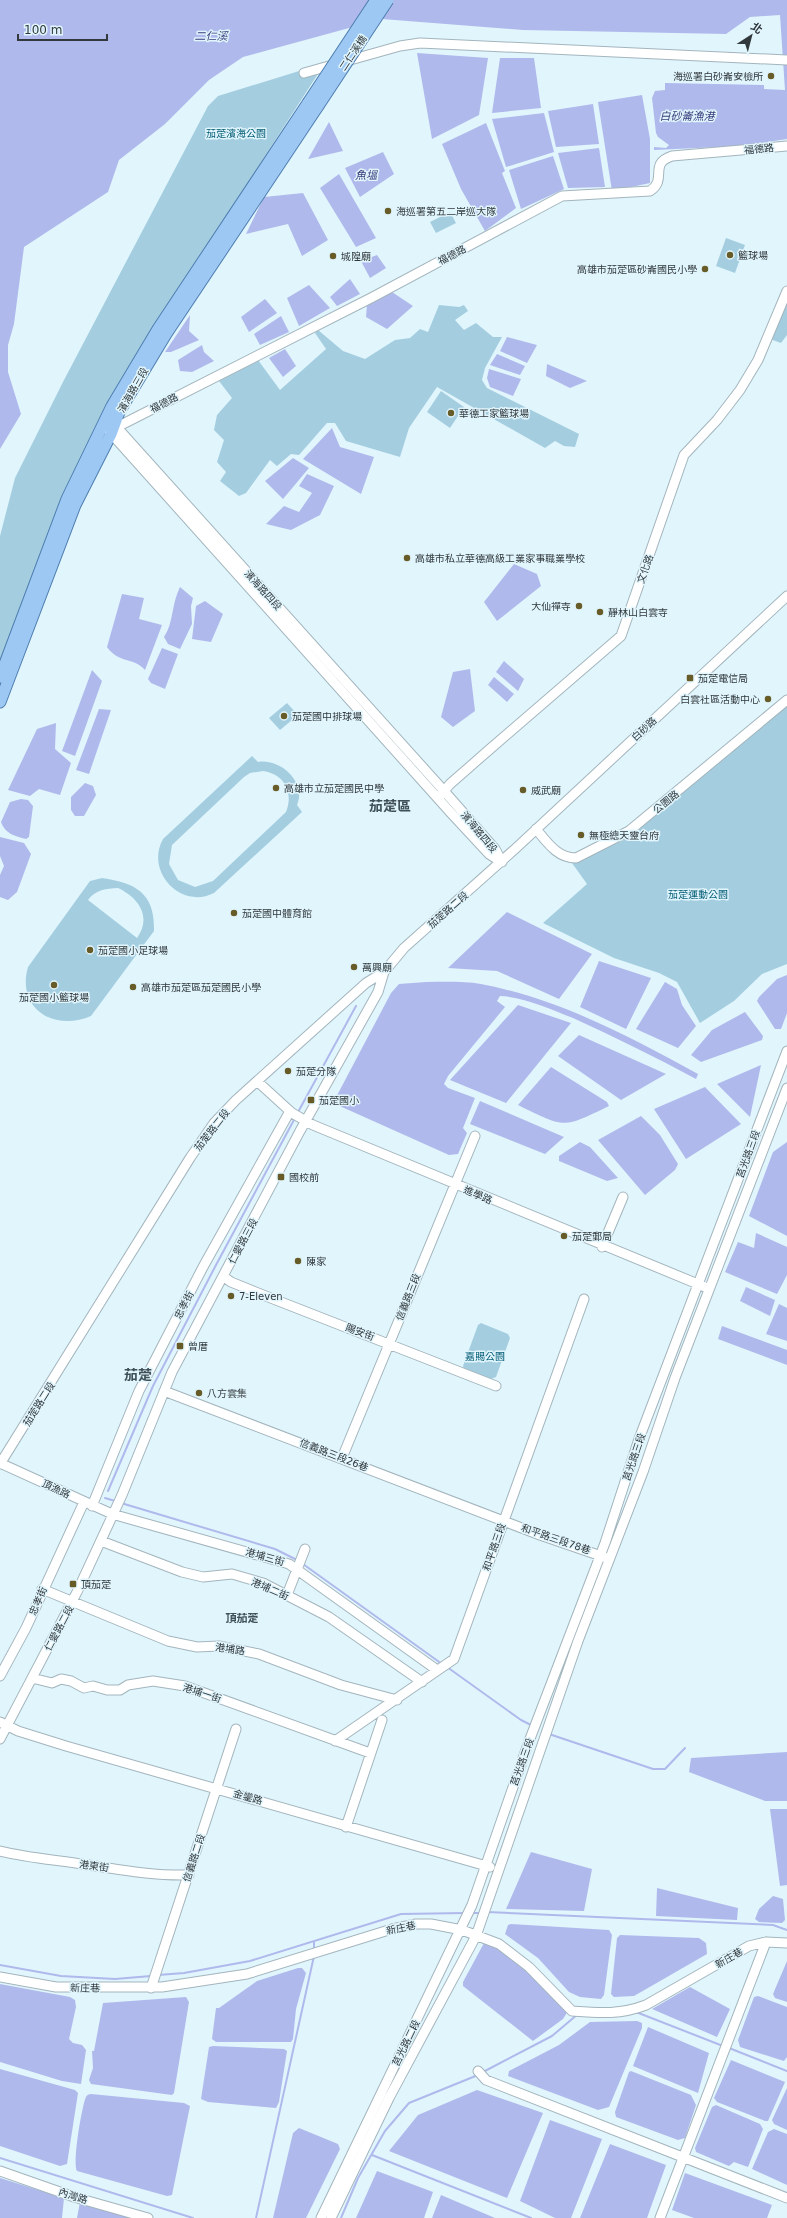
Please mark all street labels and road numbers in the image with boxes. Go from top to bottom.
street label: 二仁溪橋 [337,33,369,73]
street label: 福德路 [744,142,774,156]
street label: 福德路 [436,243,468,267]
street label: 濱海路三段 [116,366,150,414]
street label: 福德路 [148,391,180,415]
street label: 文化路 [635,553,655,585]
street label: 濱海路四段 [242,568,284,612]
street label: 白砂路 [629,715,659,743]
street label: 公園路 [651,788,681,816]
street label: 濱海路四段 [459,809,499,855]
street label: 茄萣路二段 [426,889,470,931]
street label: 茄萣路二段 [192,1107,232,1153]
street label: 莒光路三段 [734,1129,762,1179]
street label: 進學路 [462,1184,494,1206]
street label: 仁愛路三段 [226,1216,260,1266]
street label: 信義路三段 [394,1272,422,1322]
street label: 忠孝街 [172,1289,196,1321]
street label: 賜安街 [344,1321,376,1343]
street label: 茄萣路二段 [21,1380,57,1428]
street label: 莒光路三段 [621,1432,647,1482]
street label: 信義路三段26巷 [298,1437,370,1473]
street label: 頂漁路 [40,1478,72,1500]
street label: 和平路三段 [481,1522,507,1572]
street label: 和平路三段78巷 [520,1522,592,1556]
street label: 港埔三街 [244,1546,286,1568]
street label: 港埔二街 [249,1576,291,1602]
street label: 忠孝街 [27,1585,49,1617]
street label: 仁愛路二段 [42,1603,76,1653]
street label: 港埔路 [214,1641,246,1657]
street label: 港埔一街 [181,1682,223,1704]
street label: 莒光路三段 [508,1737,536,1787]
street label: 金鑾路 [232,1788,264,1806]
street label: 信義路二段 [181,1833,207,1883]
street label: 港東街 [78,1858,110,1874]
street label: 新庄巷 [385,1920,417,1936]
street label: 新庄巷 [713,1946,745,1970]
street label: 新庄巷 [70,1982,100,1994]
street label: 莒光路二段 [390,2018,422,2068]
street label: 內灣路 [57,2186,89,2206]

